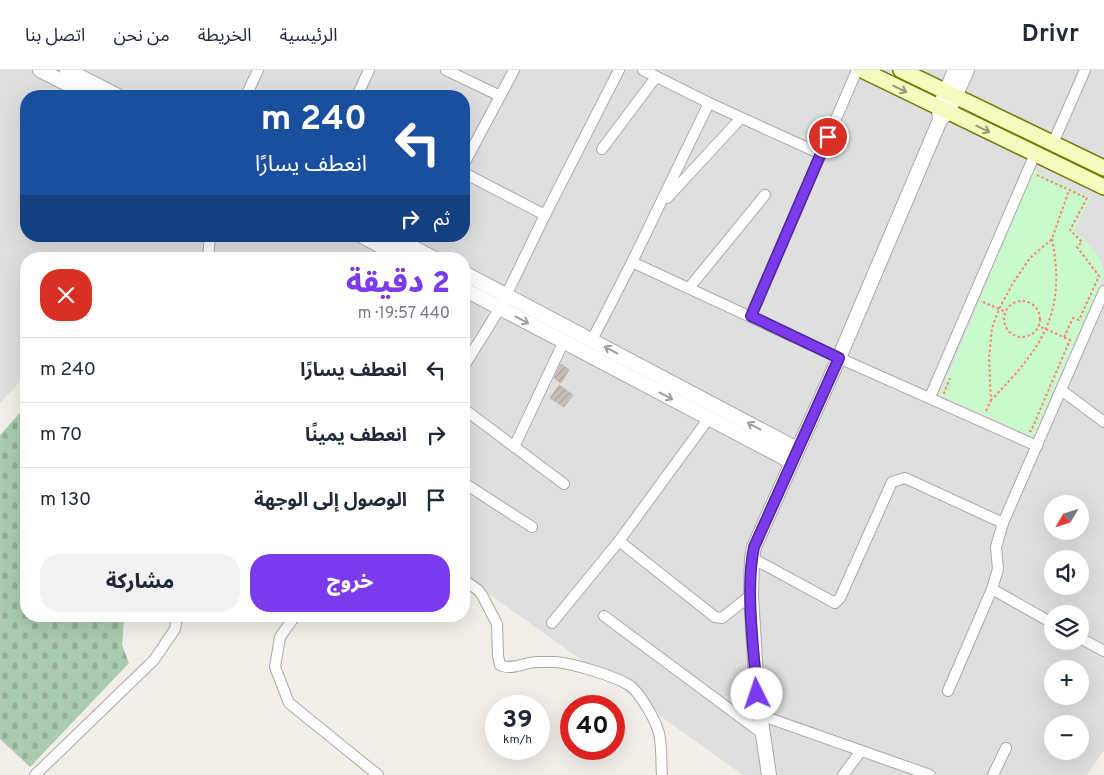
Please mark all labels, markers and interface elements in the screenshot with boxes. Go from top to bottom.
text: Drivr [1022,20,1079,50]
text: اتصل بنا [25,25,85,48]
text: من نحن [113,25,170,48]
text: الخريطة [198,25,252,48]
text: الرئيسية [280,25,337,48]
one-way arrow [893,84,908,94]
text: 240 m [261,98,367,142]
icon: left [385,110,450,175]
pin [807,116,849,158]
icon: arrive [814,123,842,151]
one-way arrow [975,125,990,134]
text: انعطف يسارًا [255,152,367,179]
icon: right [396,205,424,233]
text: ثم [434,208,450,232]
text: 2 دقيقة [346,266,450,303]
button: close [40,269,92,321]
text: 440 m · 19:57 [358,304,450,324]
one-way arrow [515,315,530,325]
one-way arrow [603,345,618,355]
icon: left [422,356,450,384]
text: 240 m [40,358,96,382]
text: انعطف يسارًا [300,359,407,383]
one-way arrow [658,392,673,401]
icon: right [422,421,450,449]
one-way arrow [747,421,762,431]
text: 70 m [40,423,82,447]
text: انعطف يمينًا [305,424,407,448]
icon: arrive [422,486,450,514]
text: 130 m [40,488,91,512]
text: الوصول إلى الوجهة [254,489,407,513]
north arrow [1044,495,1089,540]
map controls [1044,495,1089,760]
button: sound [1044,550,1089,595]
button: مشاركة [40,554,240,612]
button: خروج [250,554,450,612]
button: layers [1044,605,1089,650]
button: + [1044,660,1089,705]
position arrow [730,667,782,719]
speed limit sign: 40 [560,695,625,760]
text: 39 [502,705,533,737]
button: − [1044,715,1089,760]
text: km/h [503,732,532,748]

